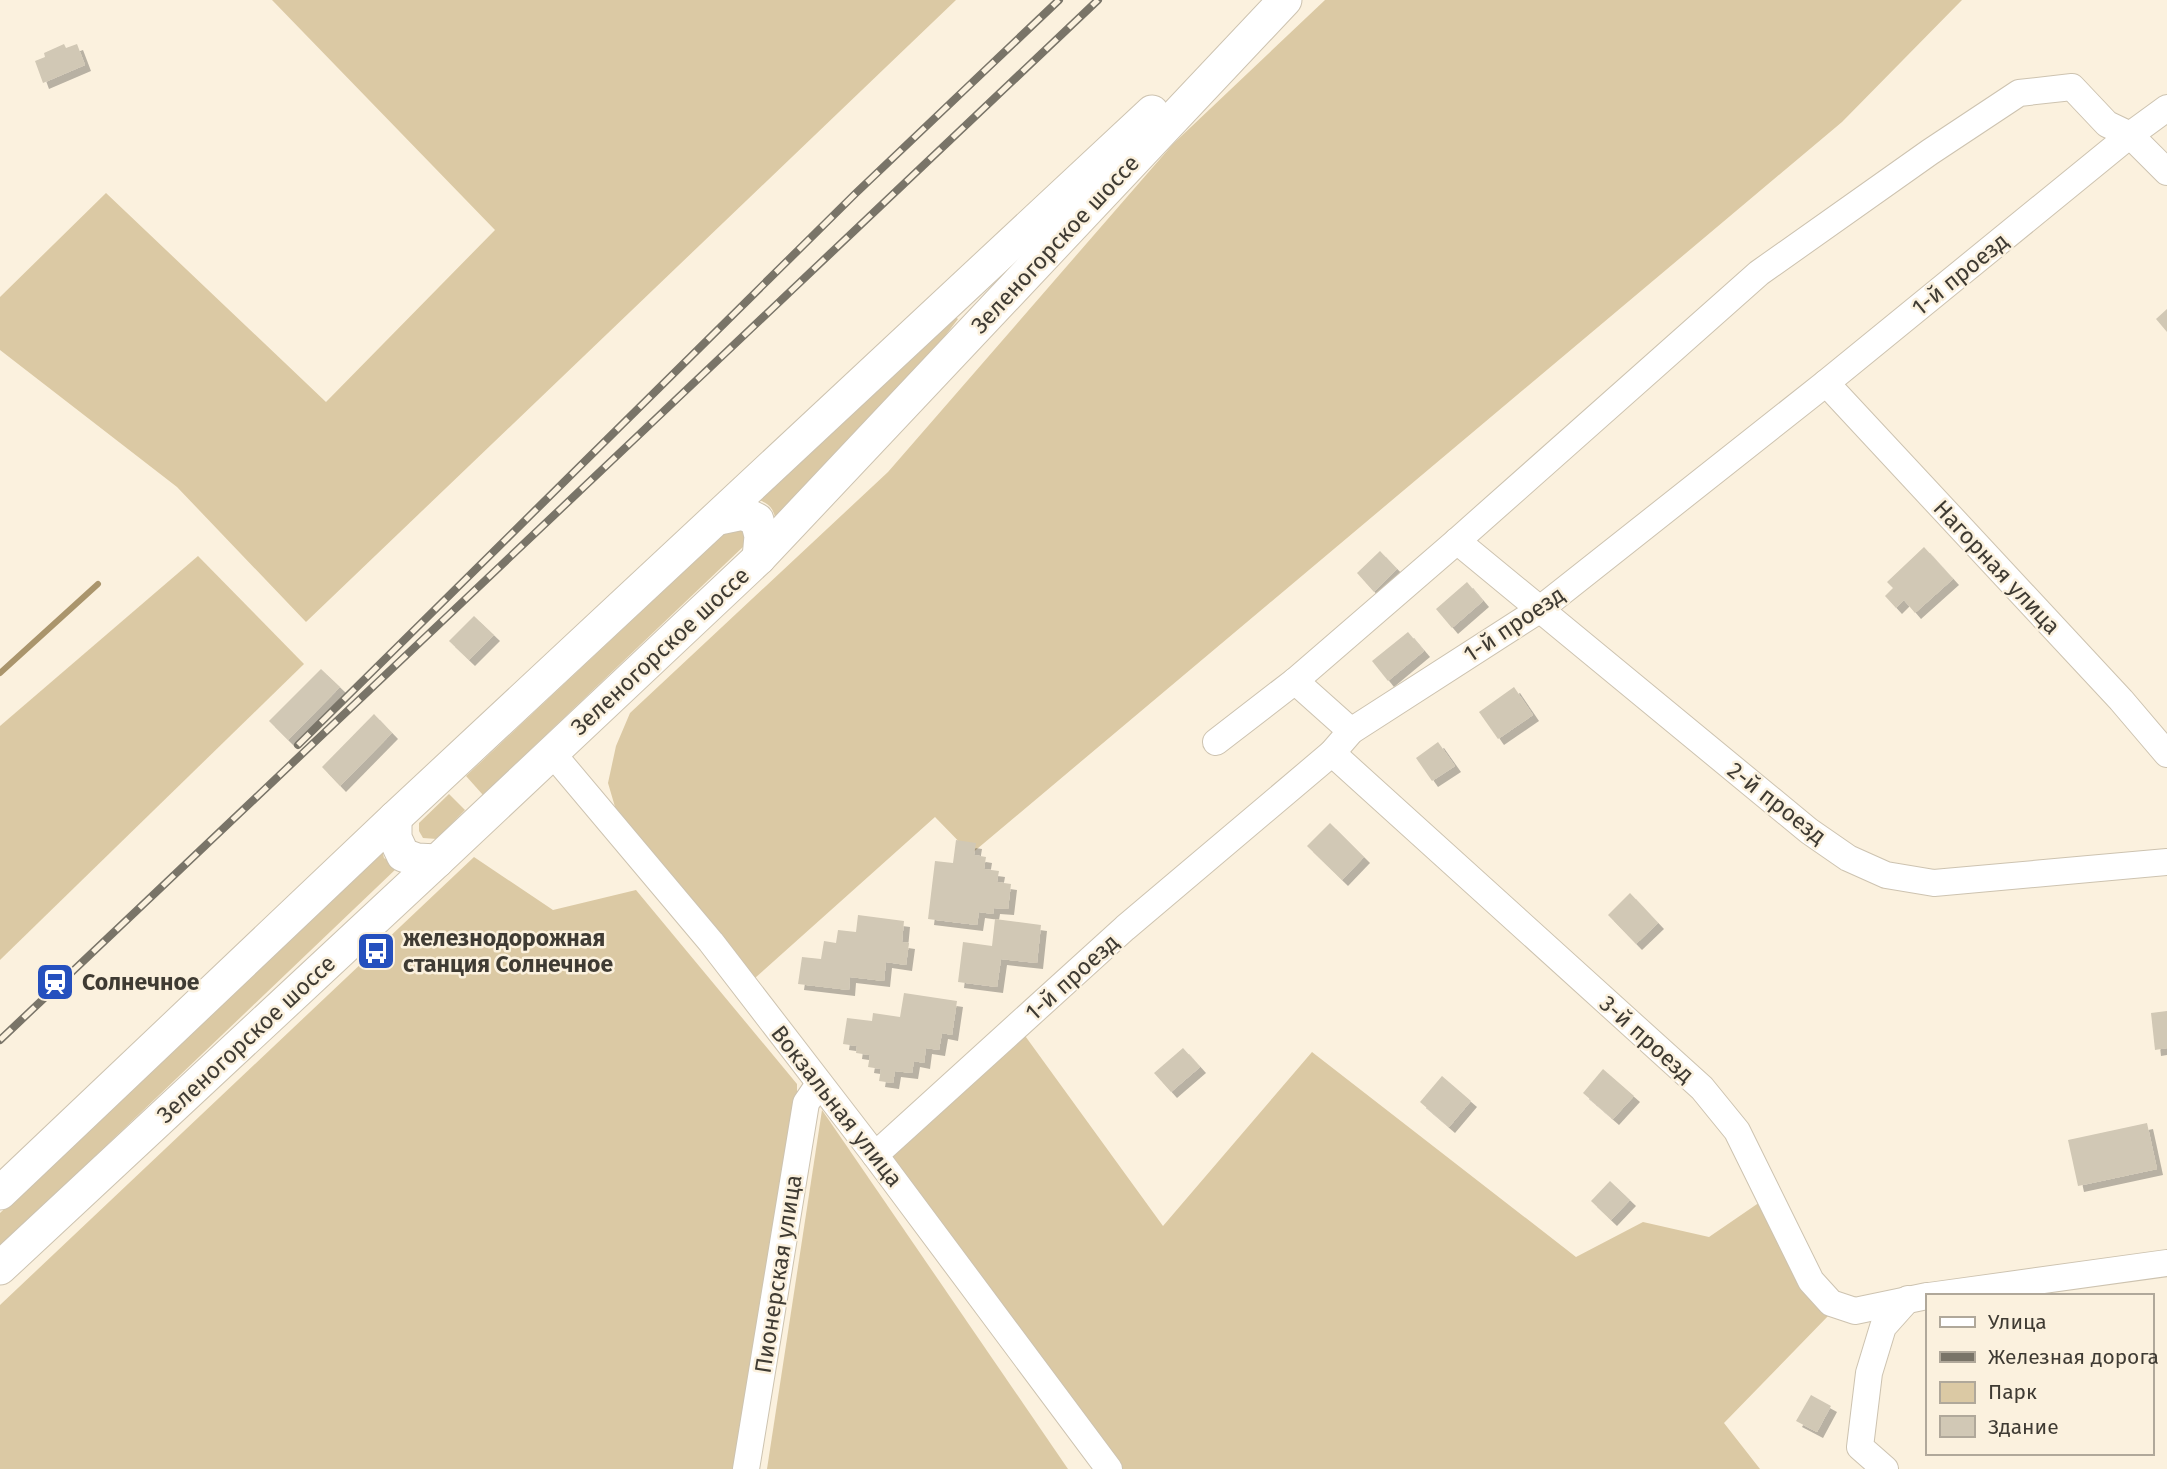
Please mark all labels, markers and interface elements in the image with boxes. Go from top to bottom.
street label: Зеленогорское шоссе [965,149,1145,339]
street label: 1-й проезд [1906,227,2014,321]
street label: Нагорная улица [1928,494,2066,640]
street label: Зеленогорское шоссе [565,561,755,741]
street label: 1-й проезд [1458,580,1570,668]
street label: 2-й проезд [1722,756,1832,850]
place label: железнодорожная станция Солнечное [403,924,613,978]
street label: 1-й проезд [1020,928,1124,1026]
bus stop icon: железнодорожная станция Солнечное [355,930,397,972]
street label: Зеленогорское шоссе [151,949,341,1129]
station icon: Солнечное [34,961,76,1003]
place label: Солнечное [82,968,200,996]
street label: 3-й проезд [1594,989,1700,1089]
street label: Вокзальная улица [765,1020,909,1192]
street label: Пионерская улица [748,1173,808,1375]
legend [1926,1294,2153,1455]
text: Улица [1988,1309,2047,1335]
text: Железная дорога [1988,1344,2159,1370]
text: Парк [1988,1379,2037,1405]
text: Здание [1988,1414,2059,1440]

